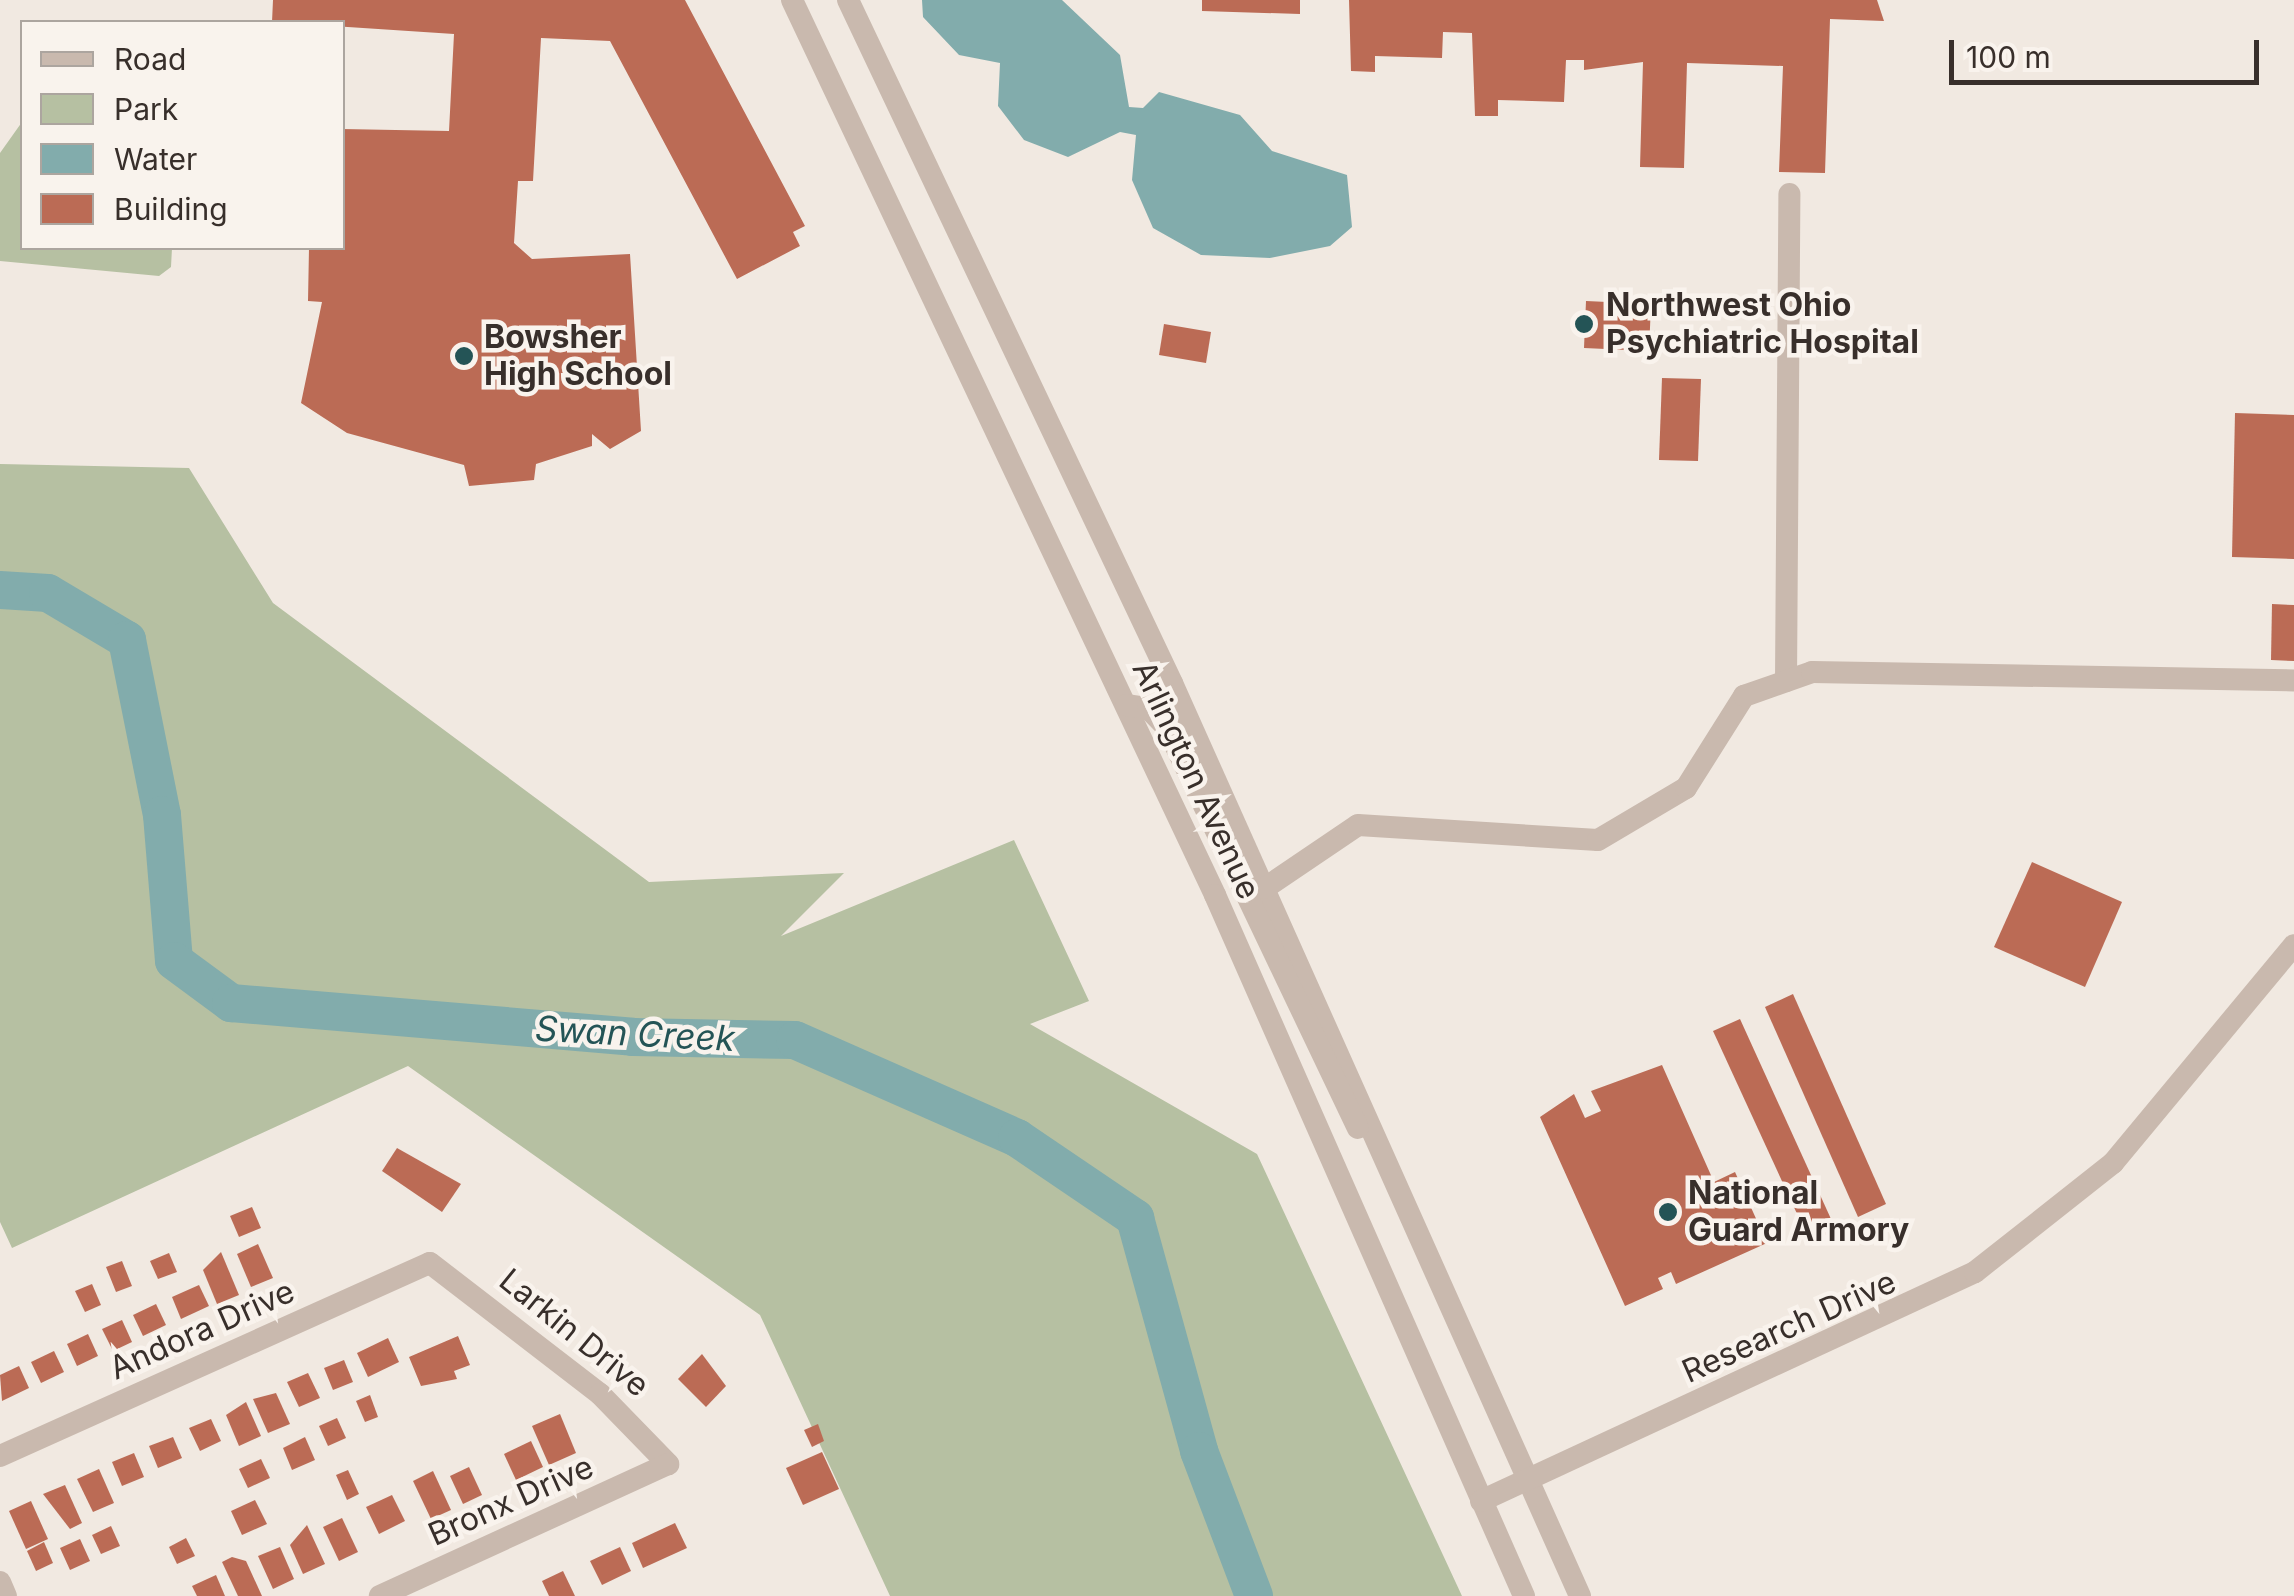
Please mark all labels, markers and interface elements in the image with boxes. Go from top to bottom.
legend [20,20,345,250]
scale bar [1954,20,2264,82]
text: 100 m [1966,39,2051,75]
text: Road [114,41,186,77]
text: Park [114,91,178,127]
text: Water [114,141,197,177]
text: Building [114,191,228,227]
place label: Northwest Ohio Psychiatric Hospital [1606,287,1919,362]
marker: Northwest Ohio Psychiatric Hospital [1571,311,1597,337]
place label: Bowsher High School [484,319,672,394]
marker: Bowsher High School [453,345,475,367]
street label: Arlington Avenue [1124,655,1268,905]
water label: Swan Creek [534,1007,736,1059]
place label: National Guard Armory [1688,1175,1909,1250]
marker: National Guard Armory [1657,1201,1679,1223]
street label: Larkin Drive [491,1261,657,1405]
street label: Research Drive [1676,1263,1902,1391]
street label: Andora Drive [104,1272,300,1388]
street label: Bronx Drive [423,1448,599,1554]

